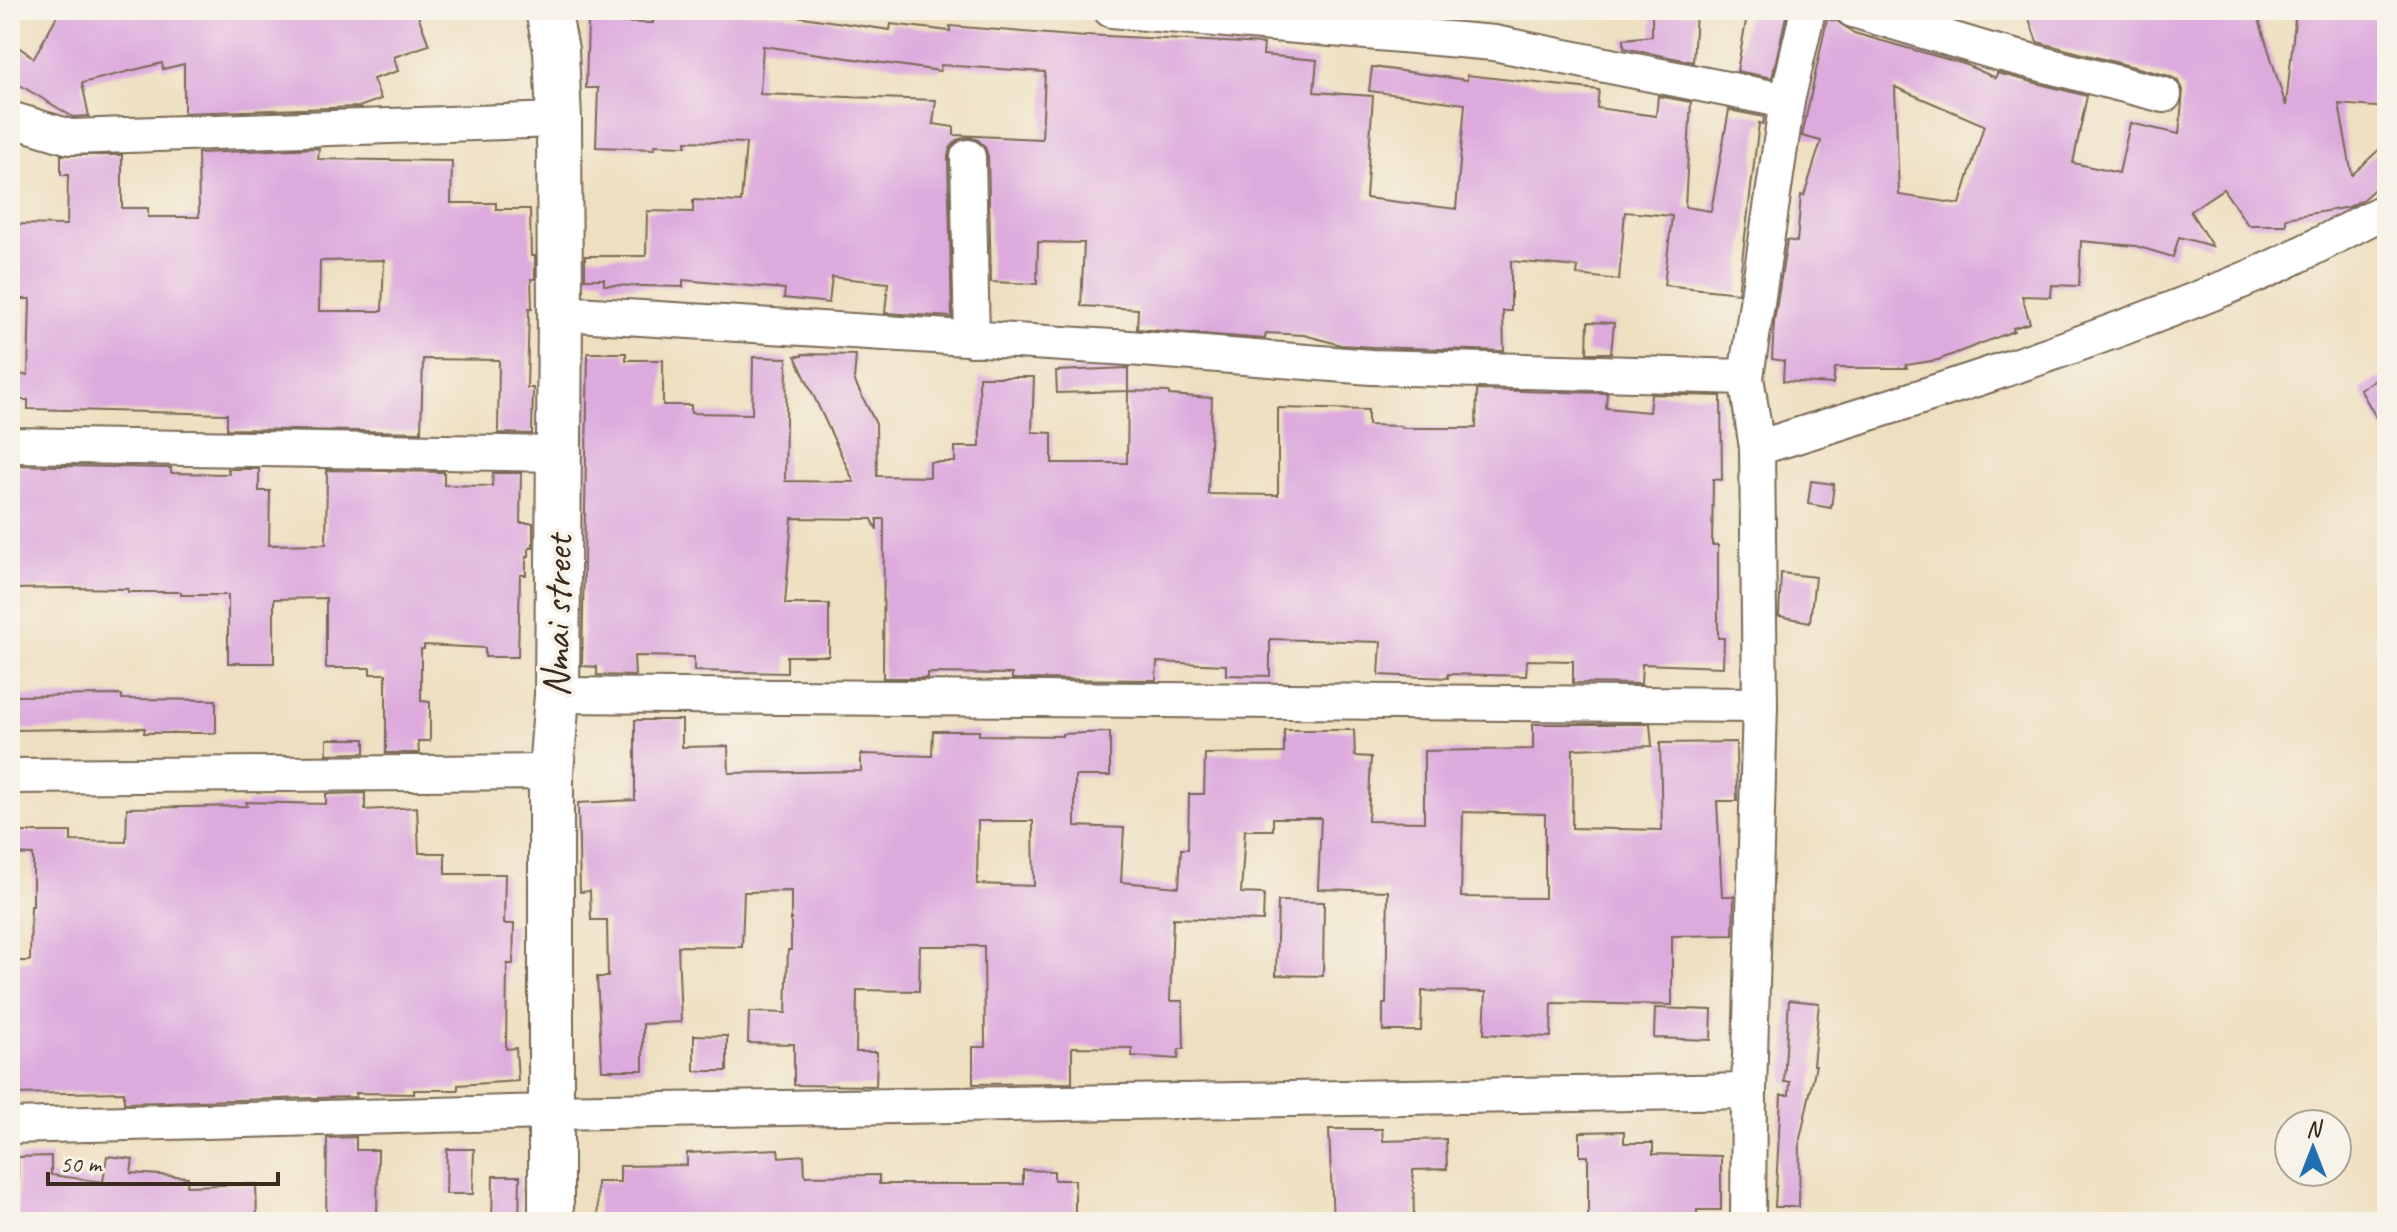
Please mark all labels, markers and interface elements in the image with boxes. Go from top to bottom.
street label: Nmai street [531,531,583,697]
north arrow [2273,1108,2353,1188]
text: N [2306,1115,2323,1143]
scale bar [48,1136,278,1186]
text: 50 m [60,1149,103,1179]

